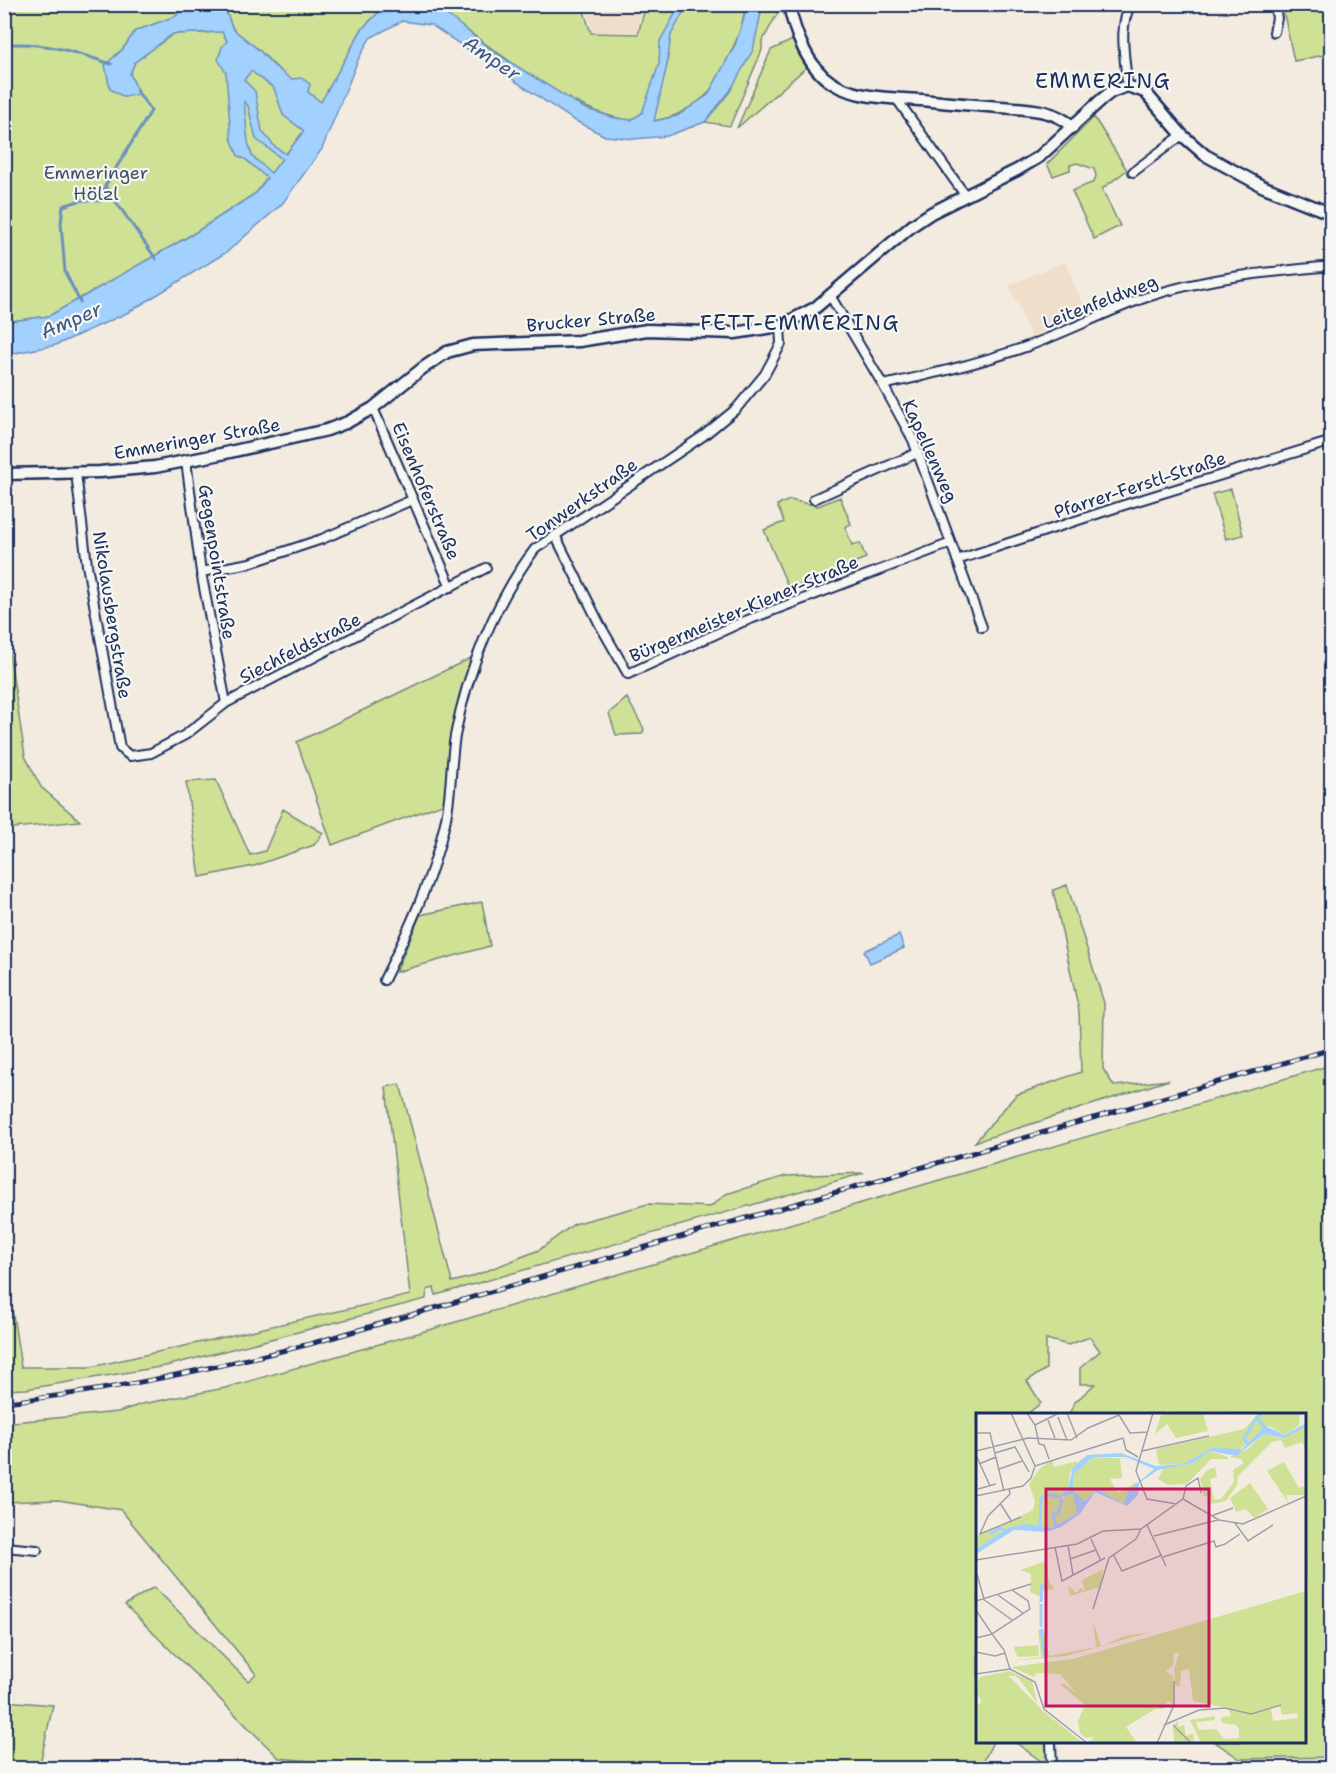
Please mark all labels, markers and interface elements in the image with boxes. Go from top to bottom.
water label: Amper [458,29,526,87]
district label: EMMERING [1035,67,1171,95]
park label: Emmeringer Hölzl [44,161,148,206]
street label: Leitenfeldweg [1039,269,1161,335]
water label: Amper [36,295,106,344]
street label: Brucker Straße [525,302,657,338]
district label: FETT-EMMERING [700,309,900,337]
street label: Kapellenweg [897,396,963,506]
street label: Emmeringer Straße [112,413,282,465]
street label: Eisenhoferstraße [386,419,466,563]
street label: Pfarrer-Ferstl-Straße [1051,446,1229,524]
street label: Tonwerkstraße [522,453,642,547]
street label: Gegenpointstraße [193,483,241,641]
street label: Nikolausbergstraße [87,529,137,701]
street label: Bürgermeister-Kiener-Straße [626,550,862,668]
street label: Siechfeldstraße [235,607,365,689]
inset map [976,1413,1306,1743]

